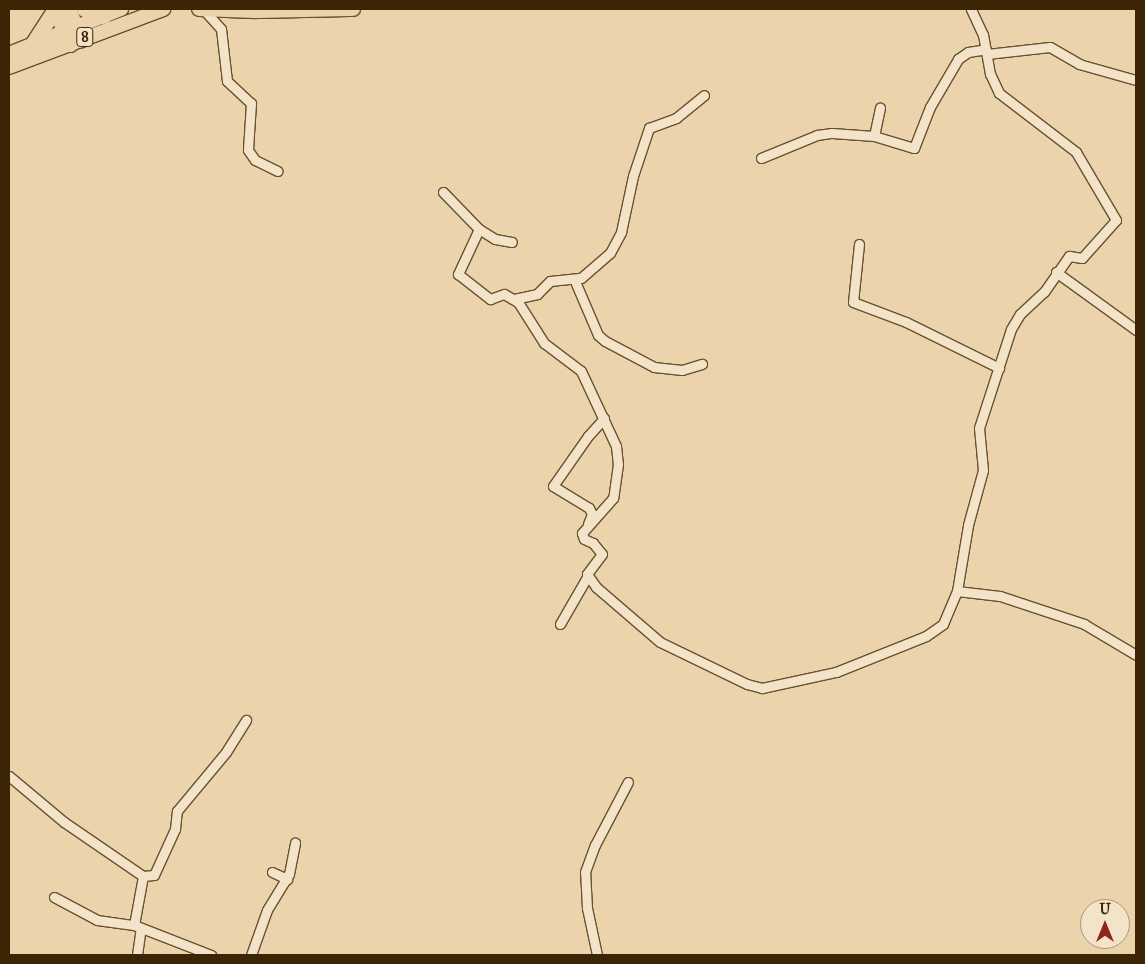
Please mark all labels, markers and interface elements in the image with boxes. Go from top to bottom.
road number: 8 [76,26,94,48]
north arrow [1080,899,1130,949]
text: U [1099,901,1111,918]

